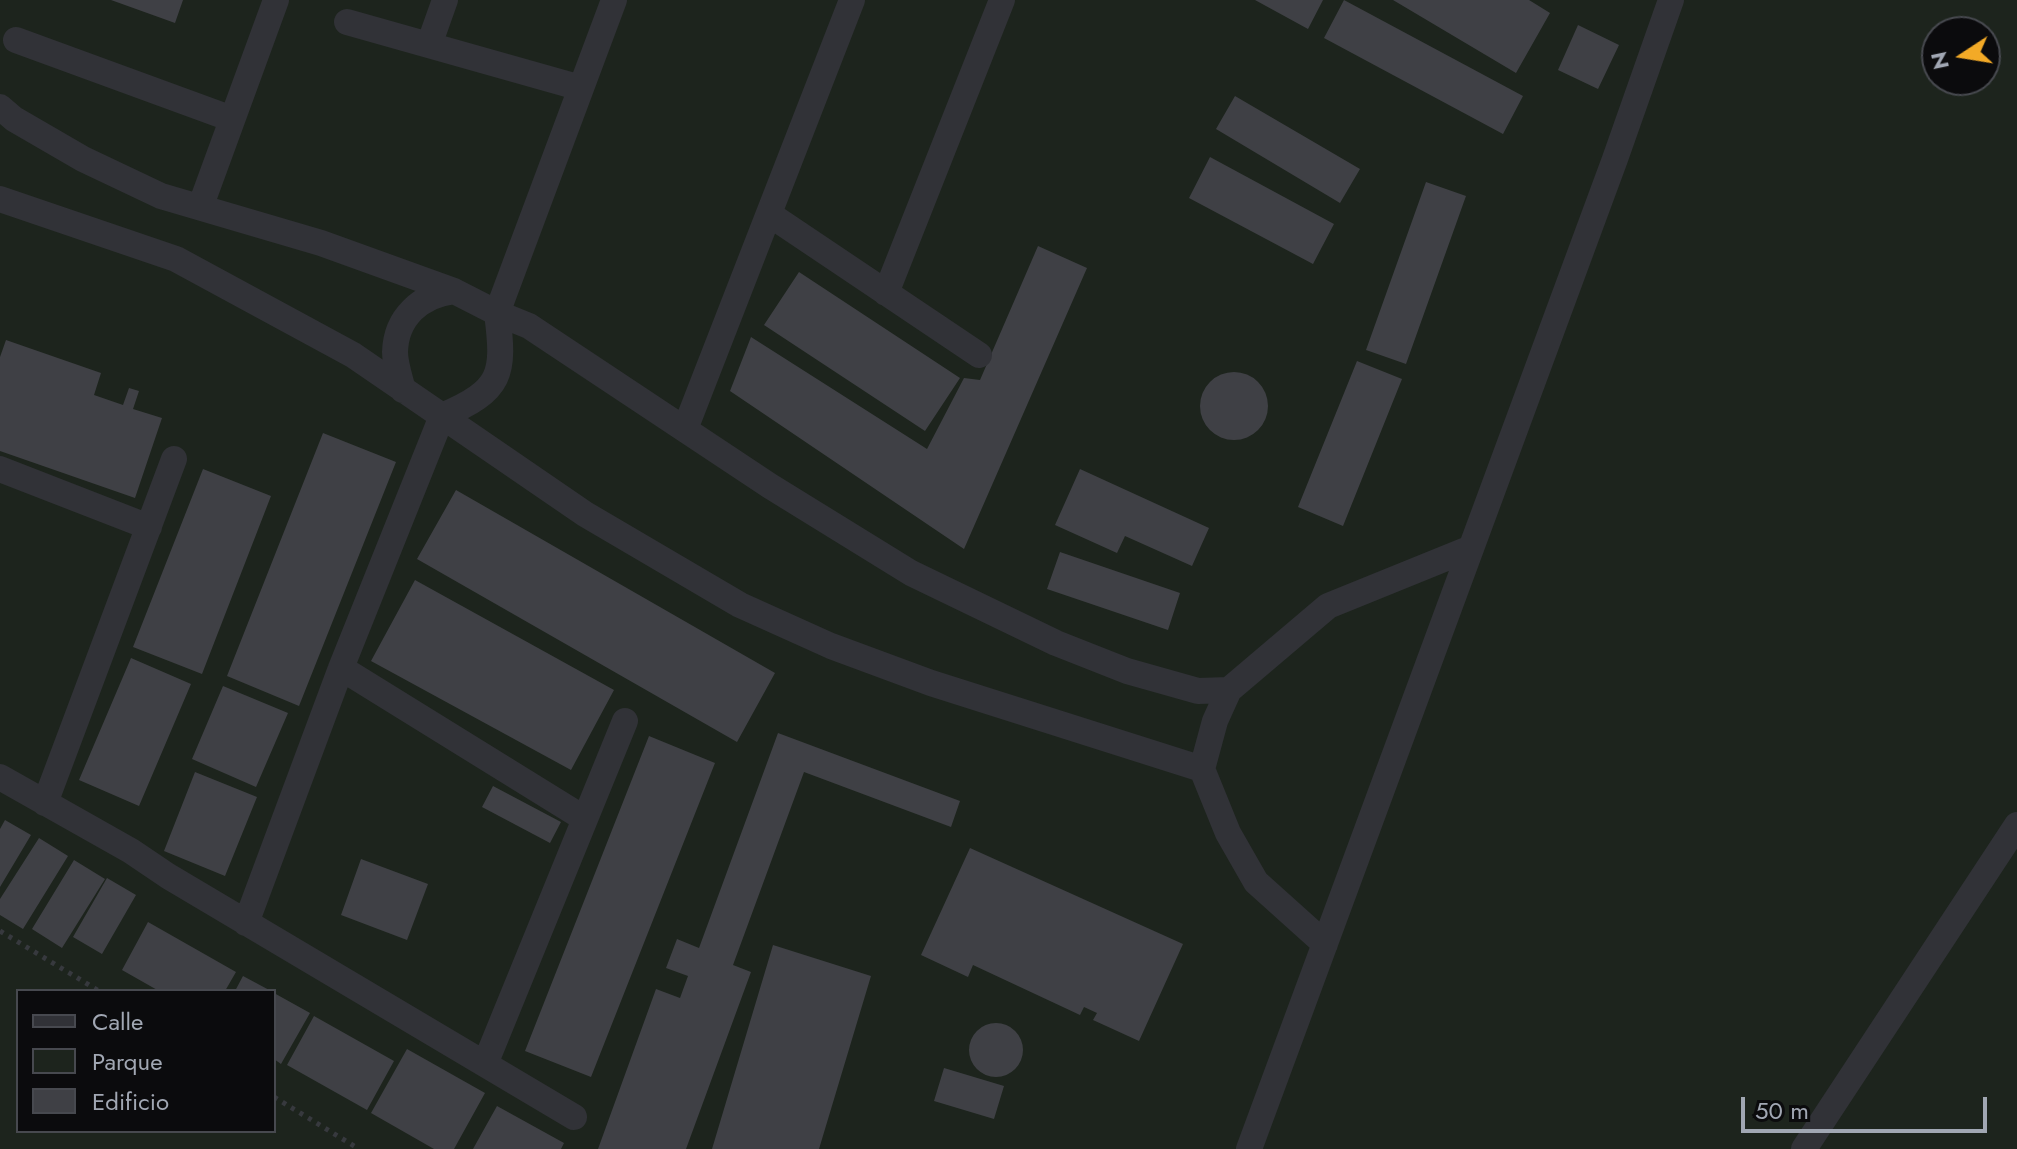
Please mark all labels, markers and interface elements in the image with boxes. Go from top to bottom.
north arrow [1921,16,2001,96]
text: N [1922,49,1957,72]
legend [16,989,276,1133]
text: Calle [92,1004,143,1039]
text: Parque [92,1044,163,1079]
scale bar [1745,1081,1991,1131]
text: Edificio [92,1084,169,1119]
text: 50 m [1755,1093,1809,1128]

